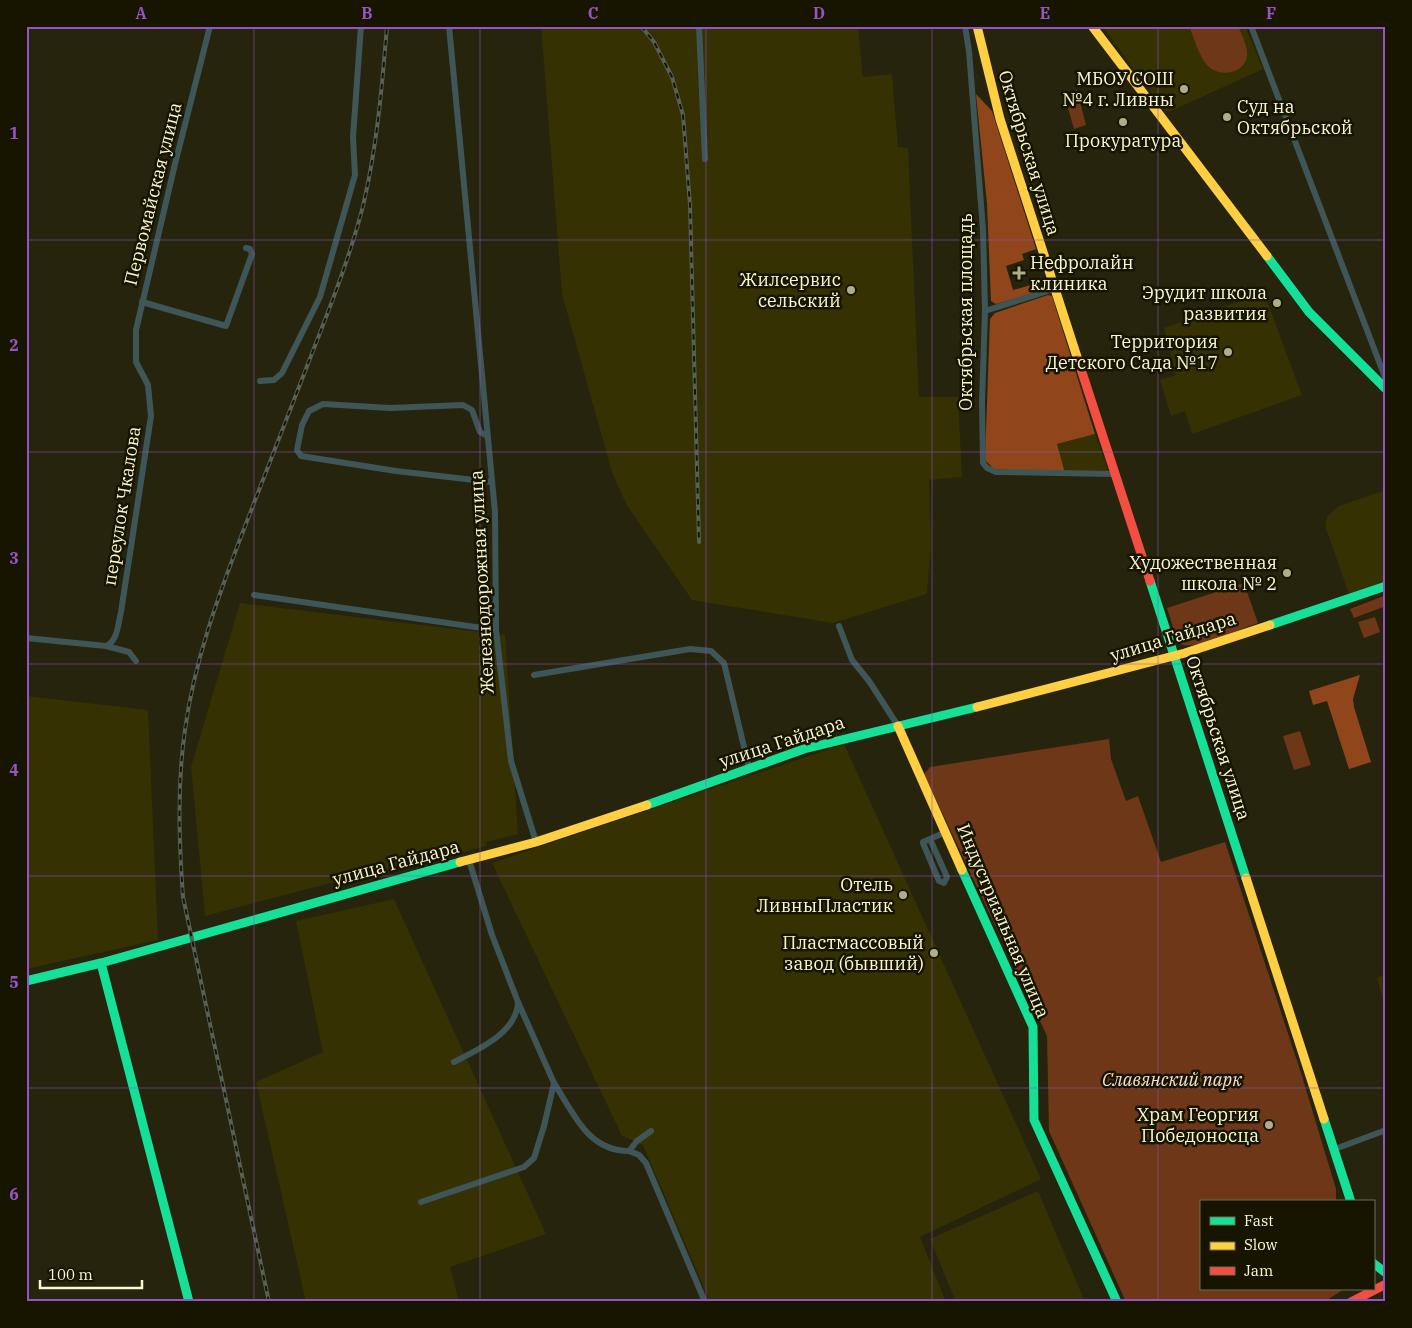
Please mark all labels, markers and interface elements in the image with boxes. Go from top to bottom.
text: A [135,3,147,23]
text: B [361,3,373,23]
text: C [588,3,598,23]
text: D [813,3,825,23]
text: E [1040,3,1050,23]
text: F [1266,3,1276,23]
street label: Октябрьская улица [993,67,1066,238]
place label: МБОУ СОШ №4 г. Ливны [1062,67,1174,111]
marker: МБОУ СОШ №4 г. Ливны [1178,83,1190,95]
place label: Суд на Октябрьской [1237,95,1353,139]
street label: Первомайская улица [119,100,186,288]
marker: Суд на Октябрьской [1221,111,1233,123]
marker: Прокуратура [1117,116,1129,128]
text: 1 [9,123,19,143]
place label: Прокуратура [1065,129,1181,152]
street label: Октябрьская площадь [954,213,977,411]
place label: Нефролайн клиника [1030,251,1134,295]
marker: Нефролайн клиника [1012,266,1026,280]
place label: Жилсервис сельский [740,268,841,312]
place label: Эрудит школа развития [1142,281,1267,325]
marker: Жилсервис сельский [845,284,857,296]
marker: Эрудит школа развития [1271,297,1283,309]
place label: Территория Детского Сада №17 [1046,330,1218,374]
text: 2 [9,335,19,355]
marker: Территория Детского Сада №17 [1222,346,1234,358]
street label: переулок Чкалова [98,424,145,587]
street label: Железнодорожная улица [464,469,499,695]
text: 3 [9,548,19,568]
place label: Художественная школа № 2 [1129,551,1277,595]
marker: Художественная школа № 2 [1281,567,1293,579]
street label: улица Гайдара [1107,606,1239,667]
street label: Октябрьская улица [1181,653,1256,823]
street label: улица Гайдара [716,710,848,773]
text: 4 [9,760,19,780]
street label: Индустриальная улица [952,820,1055,1021]
street label: улица Гайдара [330,834,462,890]
place label: Отель ЛивныПластик [757,873,894,917]
marker: Отель ЛивныПластик [897,889,909,901]
place label: Пластмассовый завод (бывший) [782,931,924,975]
marker: Пластмассовый завод (бывший) [928,947,940,959]
text: 5 [9,972,19,992]
park label: Славянский парк [1102,1068,1242,1091]
place label: Храм Георгия Победоносца [1137,1103,1259,1147]
marker: Храм Георгия Победоносца [1263,1119,1275,1131]
text: 6 [9,1184,19,1204]
legend [1200,1200,1374,1290]
text: Fast [1244,1211,1274,1230]
text: Slow [1244,1235,1278,1254]
scale bar [40,1258,142,1290]
text: Jam [1244,1261,1273,1280]
text: 100 m [48,1265,93,1284]

